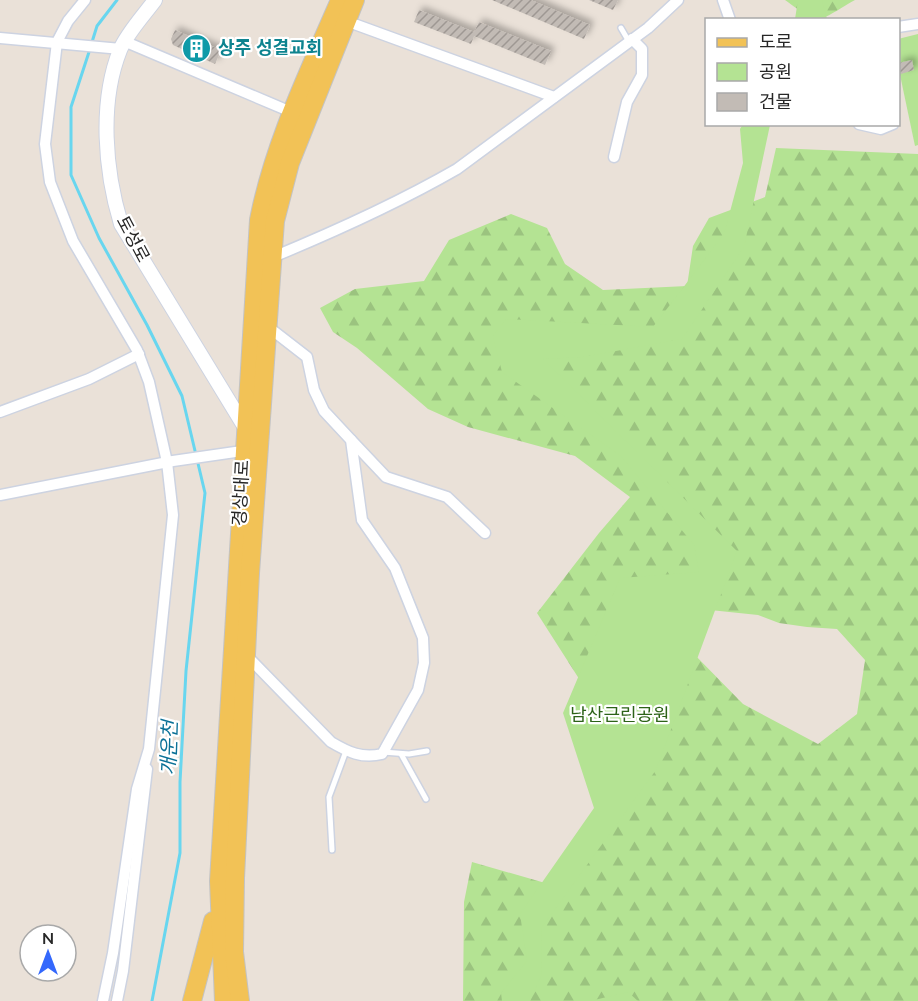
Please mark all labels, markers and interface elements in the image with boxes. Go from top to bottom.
legend [705,18,900,126]
text: 도로 [759,30,792,53]
building icon: 상주 성결교회 [181,32,213,64]
place label: 상주 성결교회 [218,36,322,59]
text: 공원 [759,60,792,83]
text: 건물 [759,90,792,113]
street label: 토성로 [112,211,155,266]
street label: 경상대로 [227,459,254,527]
park label: 남산근린공원 [570,703,670,726]
water label: 개운천 [155,717,182,776]
north arrow [18,923,78,983]
text: N [42,928,54,948]

